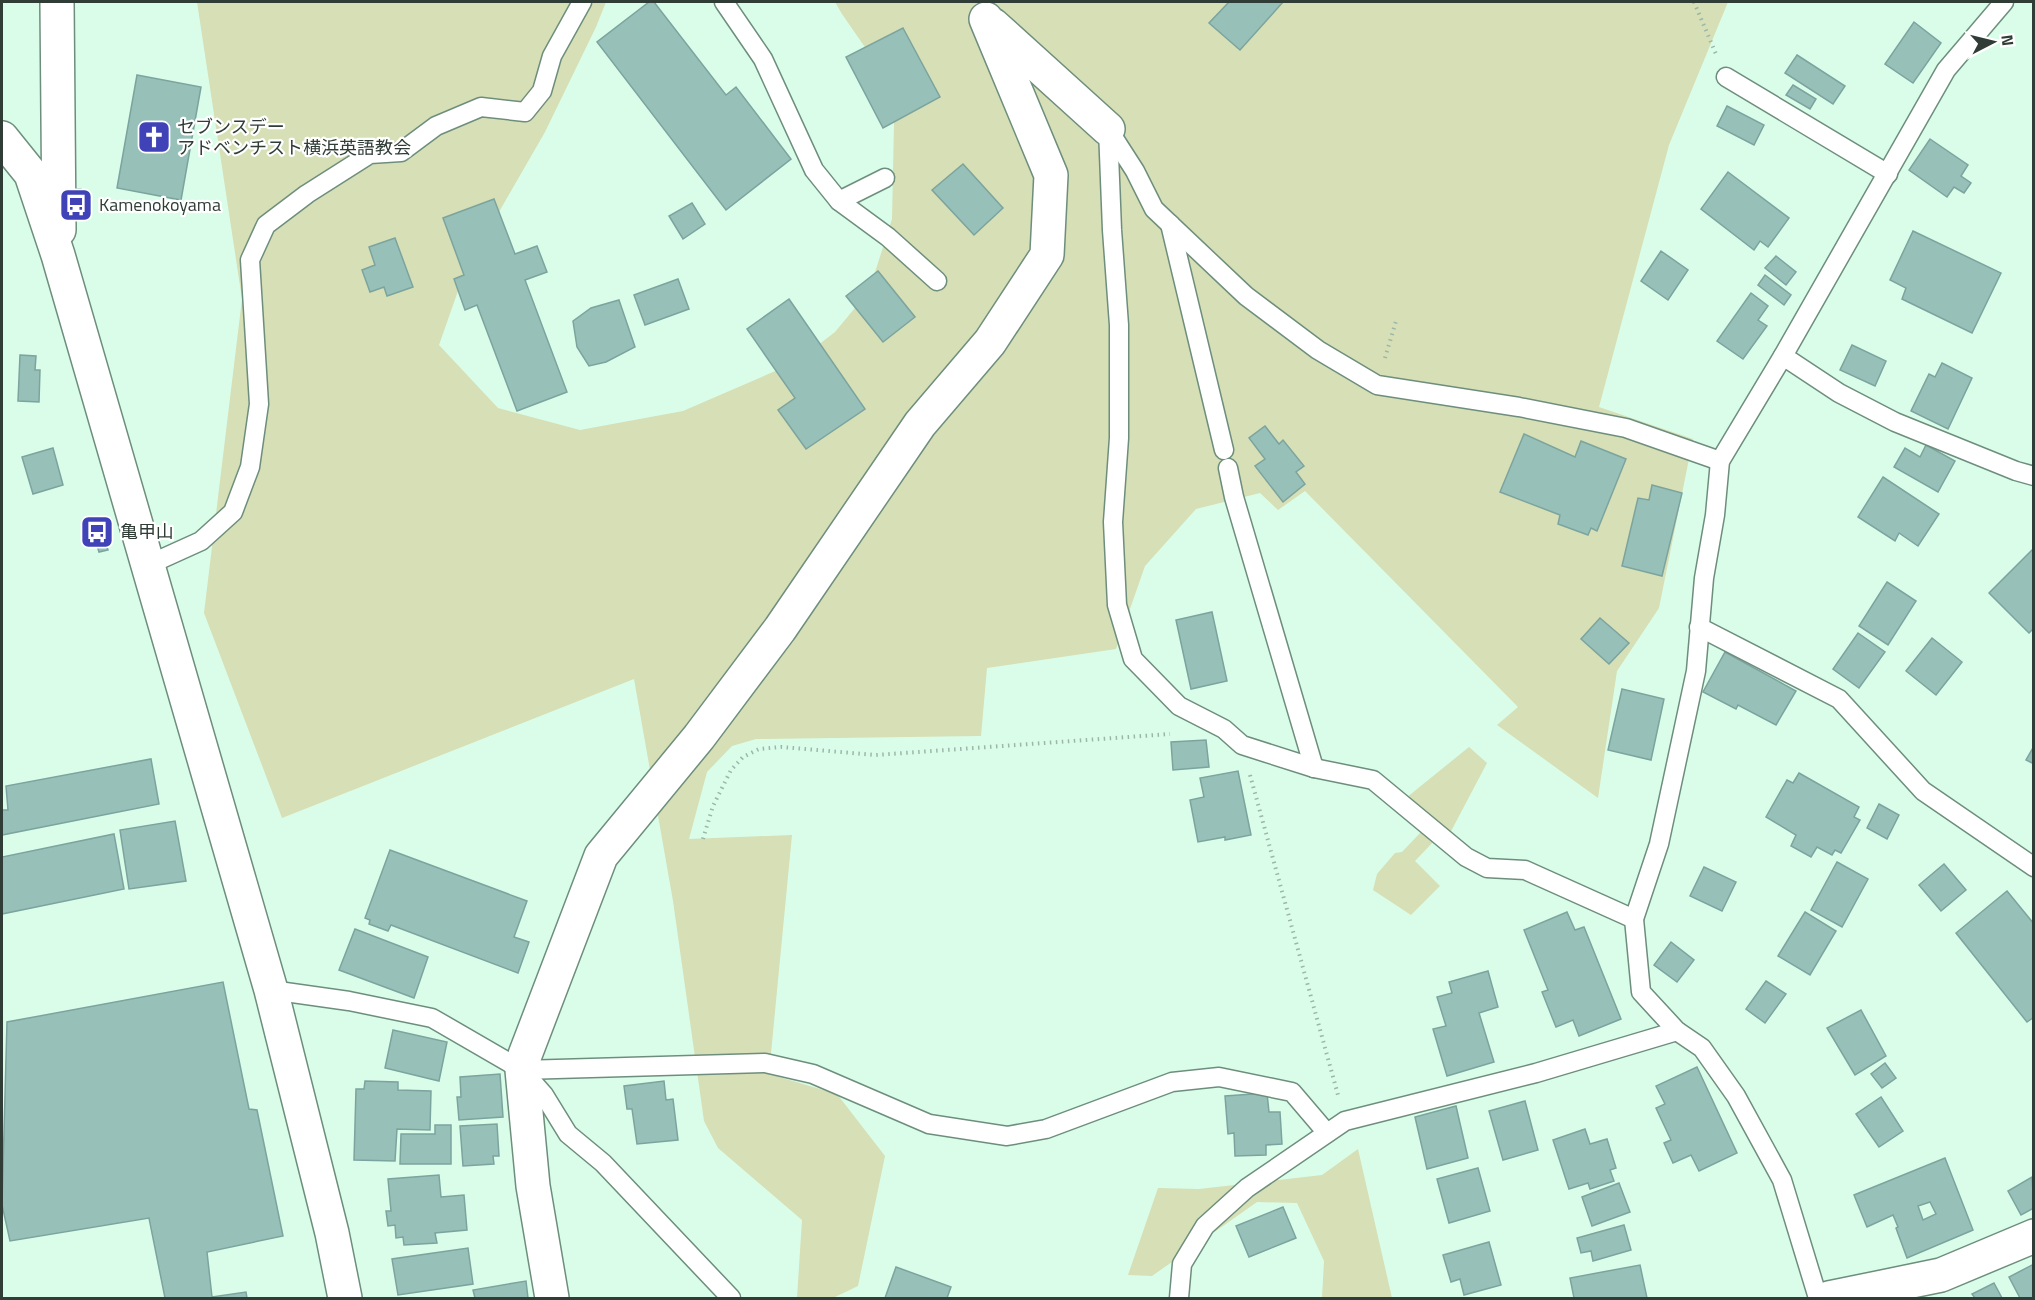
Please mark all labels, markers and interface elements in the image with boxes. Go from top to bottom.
north arrow [1963,12,2023,72]
text: N [1995,33,2020,47]
place label: セブンスデー アドベンチスト横浜英語教会 [177,113,411,161]
church icon: セブンスデー アドベンチスト横浜英語教会 [136,119,172,155]
bus stop icon: Kamenokoyama [58,187,94,223]
place label: Kamenokoyama [99,191,221,218]
bus stop icon: 亀甲山 [79,514,115,550]
place label: 亀甲山 [120,518,174,545]

